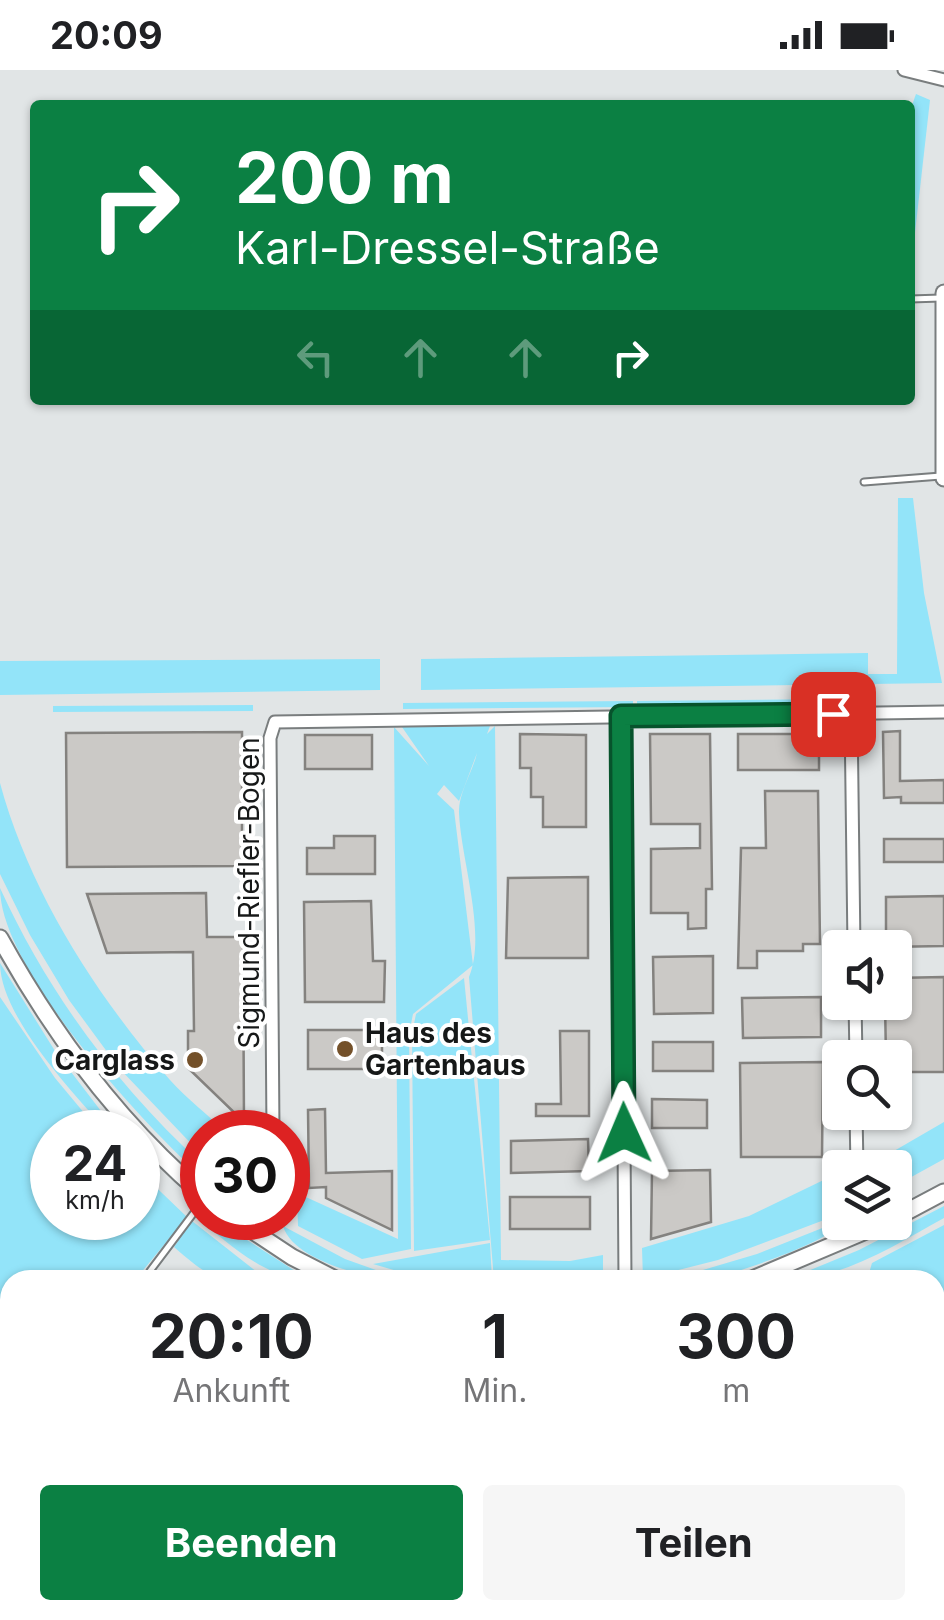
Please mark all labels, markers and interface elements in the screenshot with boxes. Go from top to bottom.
text: 20:09 [50,12,163,58]
text: 200 m [235,135,454,220]
icon: right [70,140,200,270]
text: Karl-Dressel-Straße [235,220,660,275]
icon: left [288,330,343,385]
icon: ahead [393,330,448,385]
icon: ahead [498,330,553,385]
icon: right [603,330,658,385]
pin [791,672,876,757]
icon: arrive [806,687,861,742]
street label: Sigmund-Riefler-Bogen [232,737,266,1049]
map controls [822,930,912,1240]
button: sound [822,930,912,1020]
place label: Haus des Gartenbaus [365,1016,526,1082]
marker: Haus des Gartenbaus [334,1038,356,1060]
button: search [822,1040,912,1130]
place label: Carglass [54,1043,175,1077]
marker: Carglass [184,1049,206,1071]
position arrow [572,1081,676,1185]
speed limit sign: 30 [180,1110,310,1240]
text: 24 [63,1133,127,1193]
button: layers [822,1150,912,1240]
text: km/h [65,1185,125,1215]
text: 20:10 [149,1300,314,1372]
text: 1 [482,1300,508,1372]
text: 300 [676,1300,796,1372]
text: Ankunft [173,1371,290,1410]
text: Min. [463,1371,527,1410]
text: m [722,1371,750,1410]
button: Beenden [40,1485,463,1600]
button: Teilen [483,1485,905,1600]

